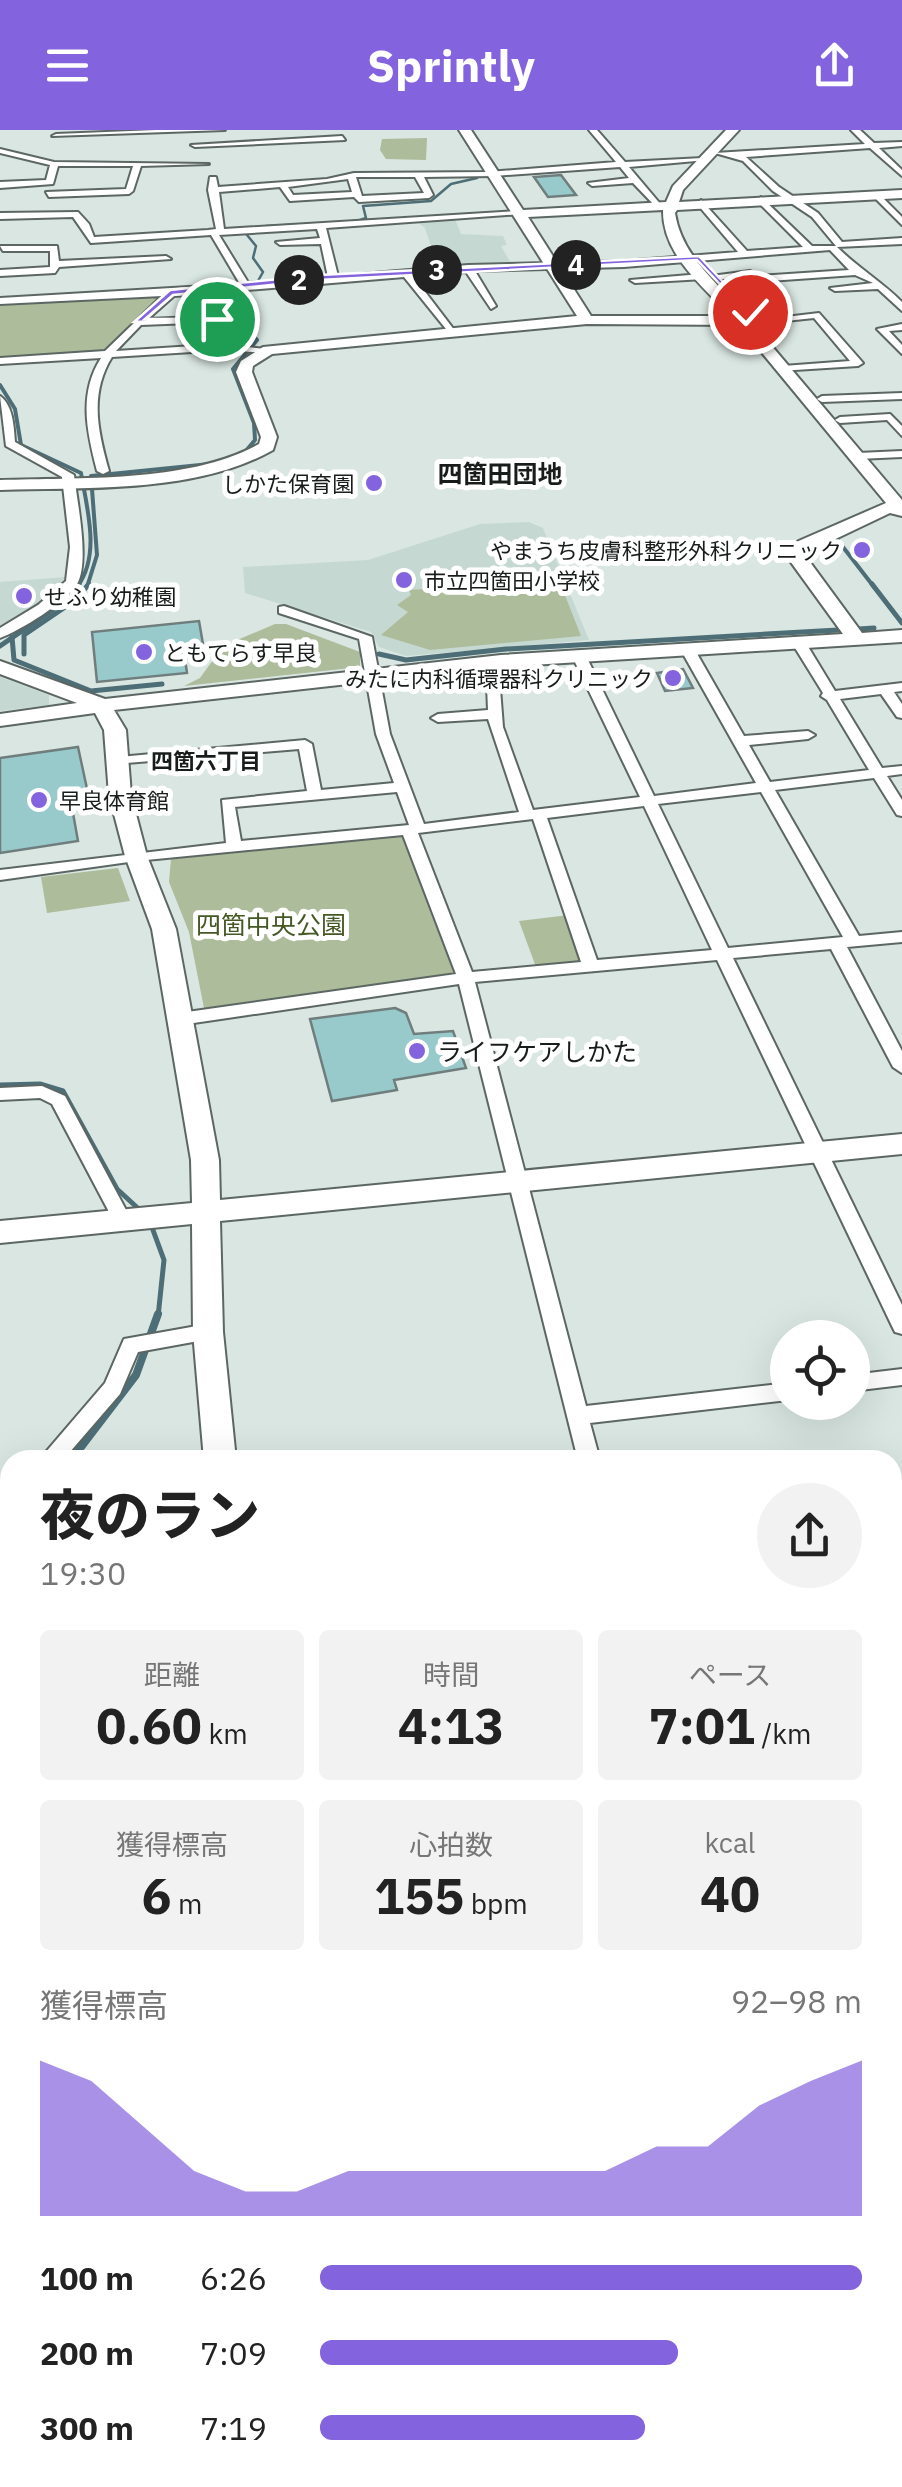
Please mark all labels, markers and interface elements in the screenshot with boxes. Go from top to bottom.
text: Sprintly [367,36,535,94]
icon: menu [40,38,95,93]
icon: share [807,38,862,93]
pin: 4 [551,240,601,290]
pin: 3 [412,245,462,295]
text: 4 [568,246,584,283]
text: 3 [429,251,445,288]
pin: 2 [274,255,324,305]
text: 2 [291,261,307,298]
pin [708,270,793,355]
pin [175,277,260,362]
icon: check [723,285,778,340]
icon: arrive [190,292,245,347]
district label: 四箇田団地 [437,457,563,490]
place label: しかた保育園 [222,469,354,498]
marker: しかた保育園 [363,472,385,494]
place label: やまうち皮膚科整形外科クリニック [490,536,842,565]
marker: やまうち皮膚科整形外科クリニック [851,539,873,561]
place label: 市立四箇田小学校 [424,566,600,595]
marker: 市立四箇田小学校 [393,569,415,591]
place label: せふり幼稚園 [44,582,176,611]
marker: せふり幼稚園 [13,585,35,607]
place label: ともてらす早良 [164,638,317,667]
marker: ともてらす早良 [133,641,155,663]
place label: みたに内科循環器科クリニック [345,664,653,693]
marker: みたに内科循環器科クリニック [662,667,684,689]
district label: 四箇六丁目 [151,746,261,775]
place label: 早良体育館 [59,786,169,815]
marker: 早良体育館 [28,789,50,811]
park label: 四箇中央公園 [196,908,346,941]
place label: ライフケアしかた [437,1035,637,1068]
marker: ライフケアしかた [406,1040,428,1062]
map controls [770,1320,870,1420]
button: locate [770,1320,870,1420]
text: 夜のラン [40,1479,260,1550]
button: share [757,1483,862,1588]
text: 19:30 [40,1552,126,1594]
text: 距離 [144,1656,200,1693]
text: 時間 [423,1656,479,1693]
text: ペース [689,1656,771,1693]
text: 0.60 [96,1693,202,1758]
text: 4:13 [398,1693,504,1758]
text: 7:01 [648,1693,755,1758]
text: km [202,1715,248,1752]
text: /km [755,1715,812,1752]
text: kcal [705,1824,755,1861]
text: 獲得標高 [116,1826,228,1863]
text: 心拍数 [409,1826,493,1863]
text: 40 [700,1861,760,1926]
text: 6 [141,1863,171,1928]
text: 155 [374,1863,464,1928]
text: m [171,1885,203,1922]
text: bpm [464,1885,528,1922]
text: 92–98 m [731,1980,862,2022]
text: 獲得標高 [40,1984,168,2026]
text: 100 m [40,2257,134,2299]
text: 6:26 [200,2257,267,2299]
text: 200 m [40,2332,134,2374]
text: 7:09 [200,2332,267,2374]
text: 300 m [40,2407,134,2449]
text: 7:19 [200,2407,267,2449]

